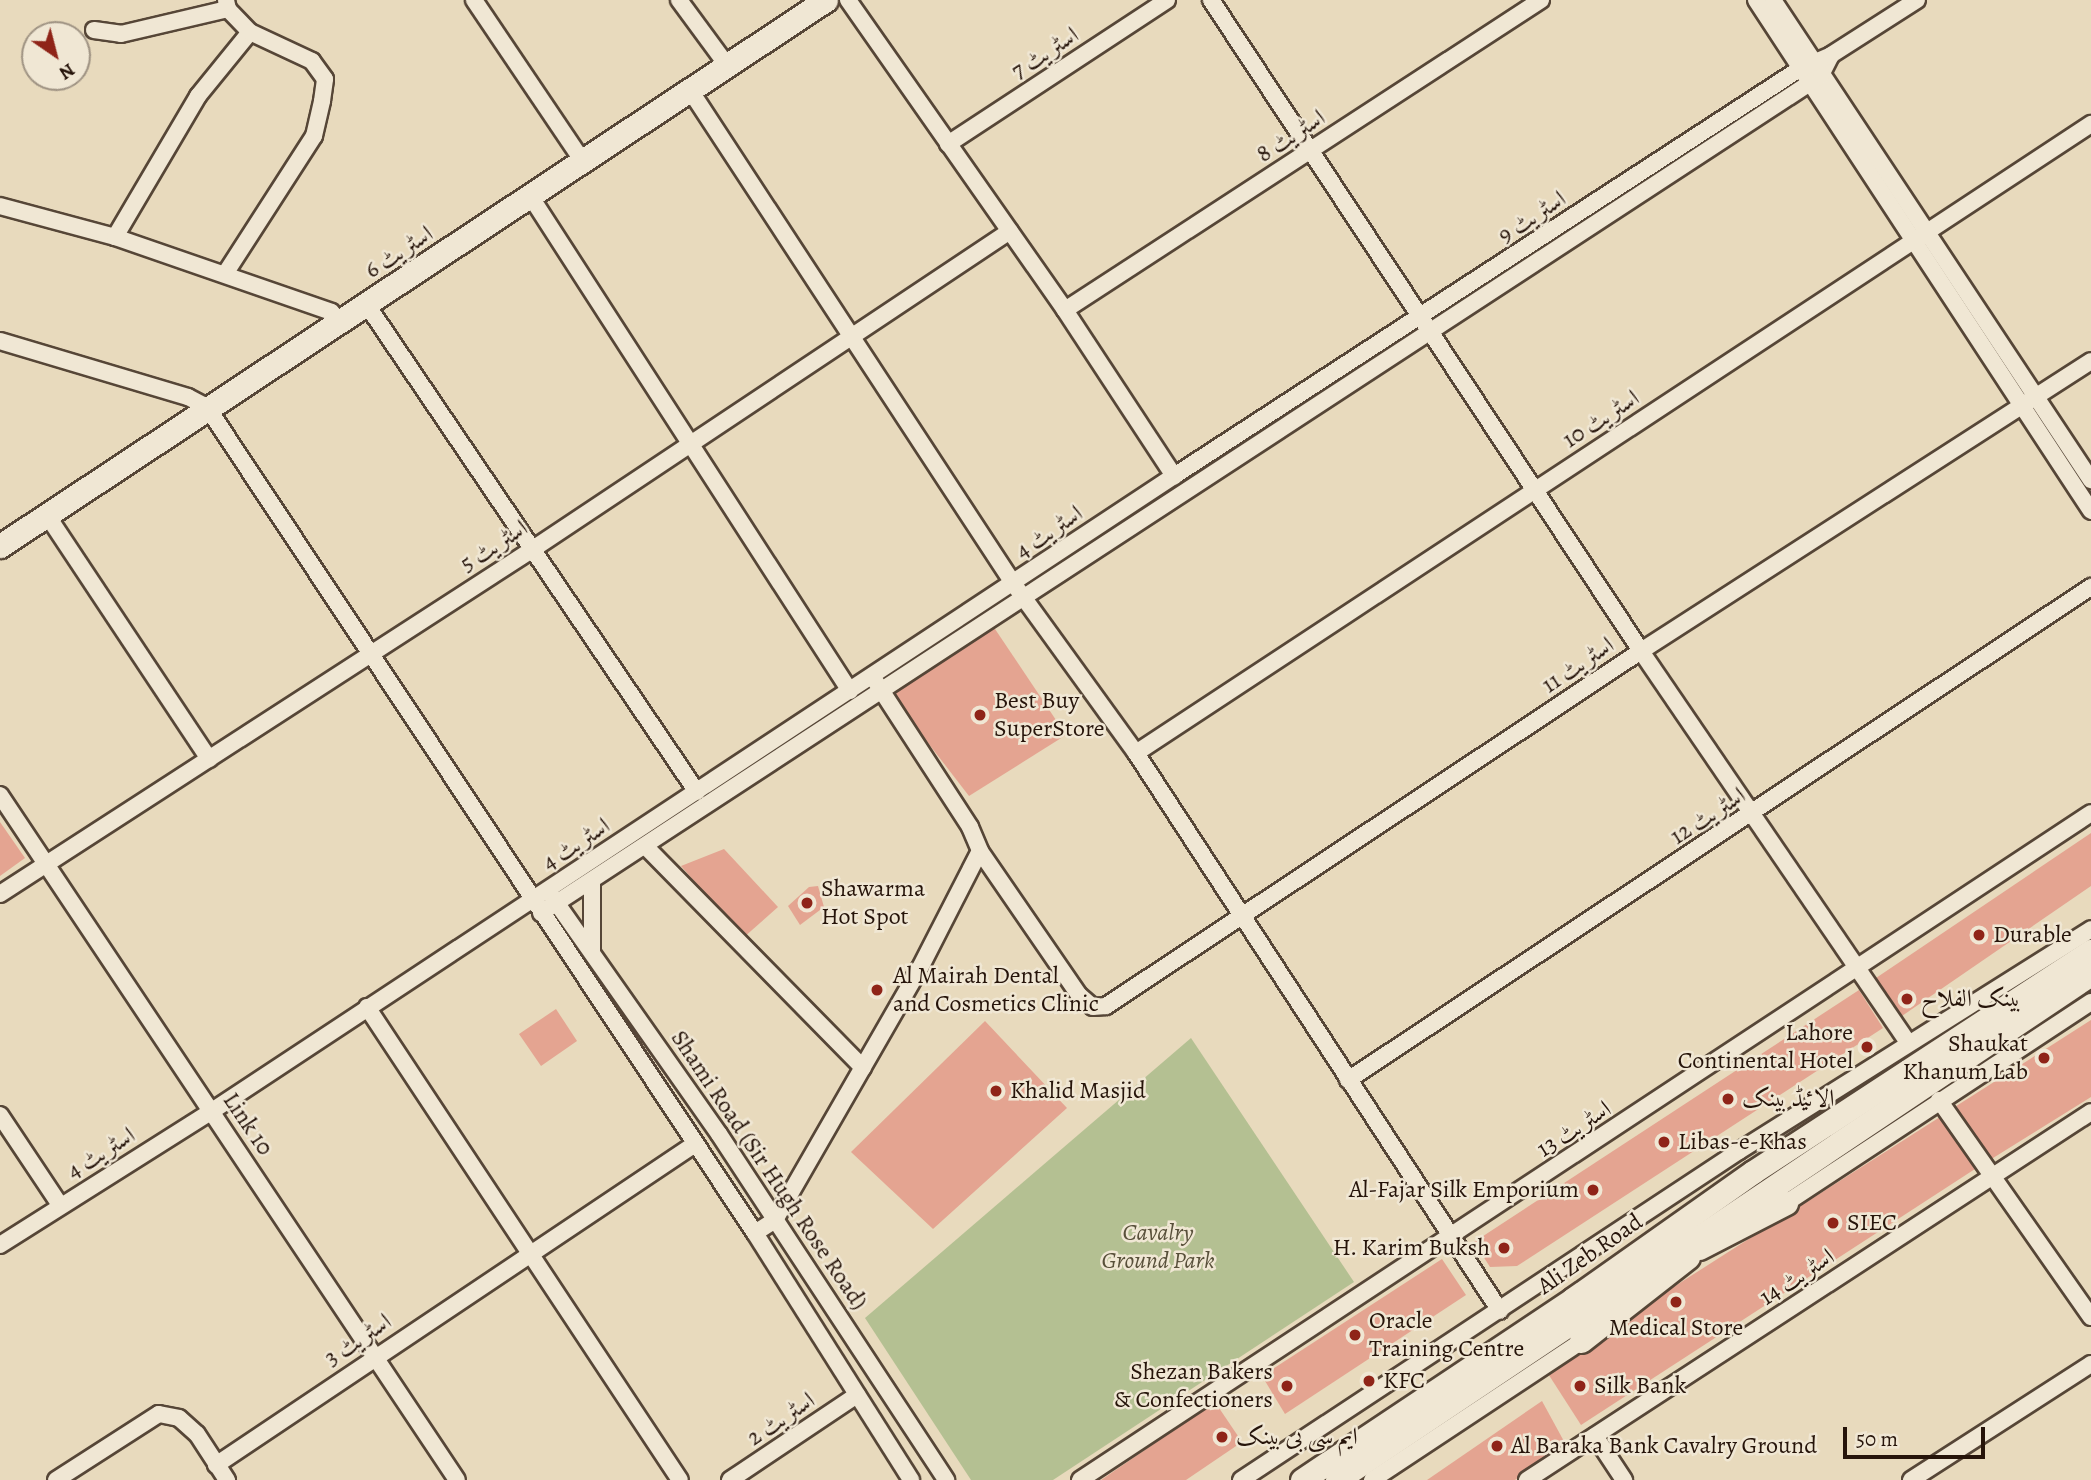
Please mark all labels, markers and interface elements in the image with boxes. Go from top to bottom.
north arrow [21,21,91,91]
street label: اسٹریٹ 7 [1006,21,1084,85]
text: N [54,57,80,86]
street label: اسٹریٹ 8 [1251,103,1331,169]
street label: اسٹریٹ 9 [1493,184,1571,250]
street label: اسٹریٹ 6 [360,219,438,285]
street label: اسٹریٹ 10 [1557,384,1645,454]
street label: اسٹریٹ 4 [1010,499,1088,565]
street label: اسٹریٹ 5 [455,514,533,578]
street label: اسٹریٹ 11 [1536,630,1620,700]
place label: Best Buy SuperStore [994,687,1105,743]
marker: Best Buy SuperStore [972,707,988,723]
street label: اسٹریٹ 12 [1665,781,1751,851]
street label: اسٹریٹ 4 [537,811,615,877]
place label: Shawarma Hot Spot [821,875,925,931]
marker: Shawarma Hot Spot [799,895,815,911]
place label: Durable [1993,921,2072,949]
marker: Durable [1971,927,1987,943]
place label: Al Mairah Dental and Cosmetics Clinic [893,962,1099,1018]
marker: Al Mairah Dental and Cosmetics Clinic [867,980,887,1000]
place label: بینک الفلاح [1921,985,2021,1013]
marker: بینک الفلاح [1899,991,1915,1007]
place label: Lahore Continental Hotel [1678,1019,1853,1075]
street label: Shami Road (Sir Hugh Rose Road) [665,1025,873,1315]
place label: Shaukat Khanum Lab [1903,1030,2028,1086]
marker: Lahore Continental Hotel [1859,1039,1875,1055]
marker: Shaukat Khanum Lab [2034,1048,2054,1068]
place label: Khalid Masjid [1010,1077,1146,1105]
marker: Khalid Masjid [988,1083,1004,1099]
place label: الائیڈ بینک [1742,1085,1834,1113]
street label: Link 10 [217,1087,279,1161]
marker: الائیڈ بینک [1720,1091,1736,1107]
street label: اسٹریٹ 13 [1532,1094,1616,1164]
street label: اسٹریٹ 4 [61,1121,141,1185]
place label: Libas-e-Khas [1678,1128,1807,1156]
marker: Libas-e-Khas [1656,1134,1672,1150]
place label: Al-Fajar Silk Emporium [1349,1176,1579,1204]
marker: Al-Fajar Silk Emporium [1585,1182,1601,1198]
street label: Ali Zeb Road [1532,1207,1648,1301]
place label: SIEC [1847,1209,1897,1237]
marker: SIEC [1825,1215,1841,1231]
park label: Cavalry Ground Park [1101,1219,1215,1275]
place label: H. Karim Buksh [1332,1234,1490,1262]
marker: H. Karim Buksh [1496,1240,1512,1256]
street label: اسٹریٹ 14 [1754,1242,1840,1312]
marker: Medical Store [1668,1294,1684,1310]
street label: اسٹریٹ 3 [319,1307,397,1373]
place label: Oracle Training Centre [1369,1307,1524,1363]
place label: Medical Store [1609,1314,1743,1342]
marker: Oracle Training Centre [1347,1327,1363,1343]
place label: Shezan Bakers & Confectioners [1114,1358,1273,1414]
place label: KFC [1383,1367,1425,1395]
place label: Silk Bank [1594,1372,1686,1400]
marker: KFC [1361,1373,1377,1389]
marker: Shezan Bakers & Confectioners [1279,1378,1295,1394]
marker: Silk Bank [1572,1378,1588,1394]
street label: اسٹریٹ 2 [742,1386,820,1452]
scale bar [1846,1414,1988,1458]
place label: ایم سی بی بینک [1236,1423,1358,1451]
text: 50 m [1856,1425,1898,1453]
marker: ایم سی بی بینک [1214,1429,1230,1445]
place label: Al Baraka Bank Cavalry Ground [1511,1432,1817,1460]
marker: Al Baraka Bank Cavalry Ground [1489,1438,1505,1454]

